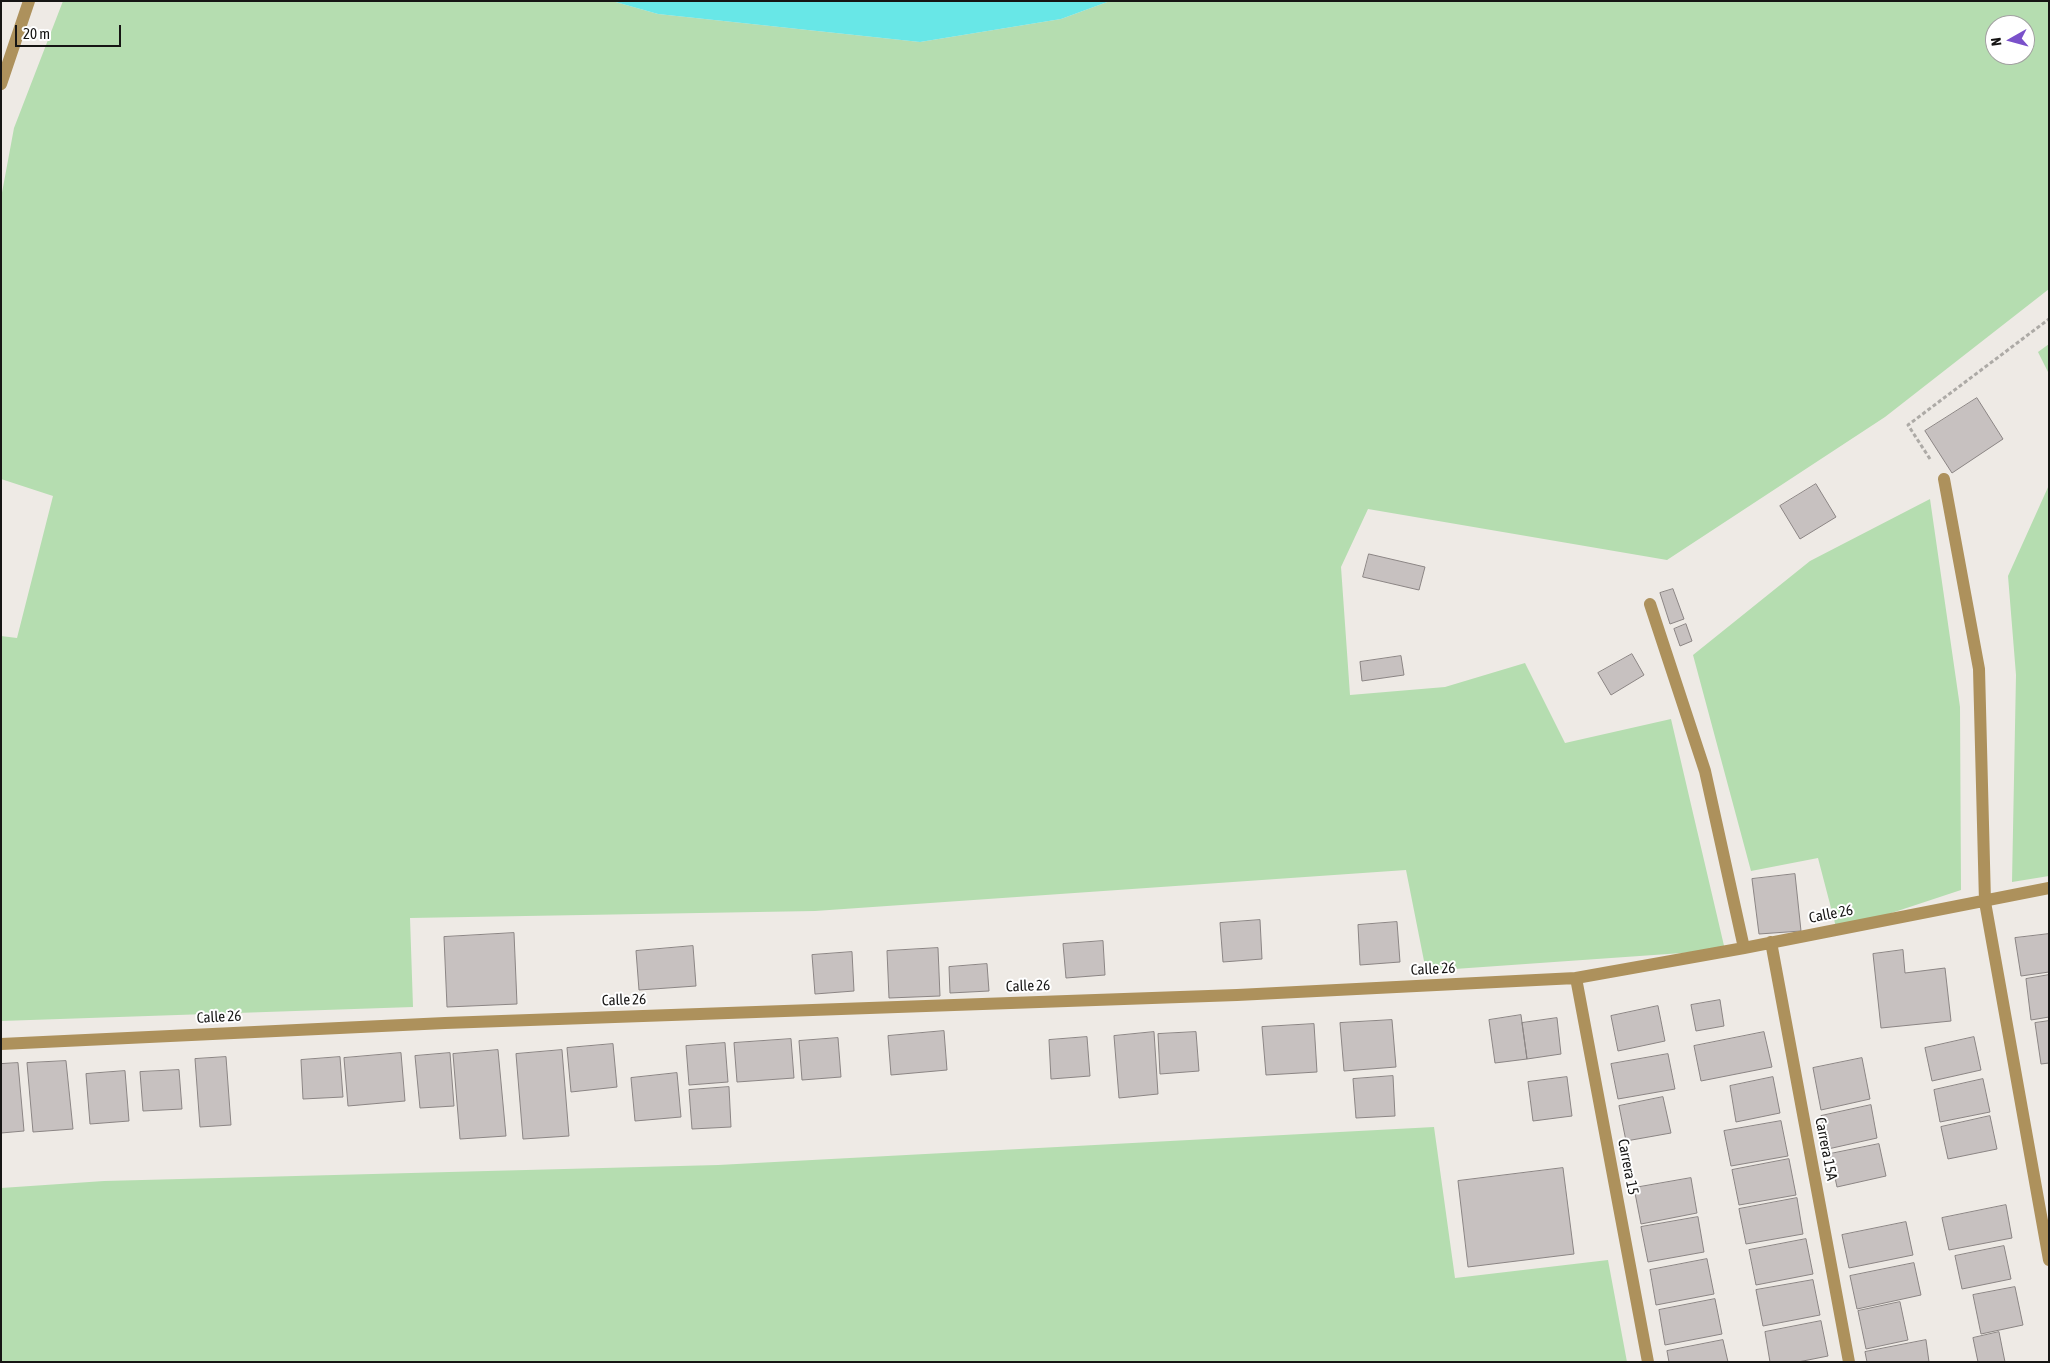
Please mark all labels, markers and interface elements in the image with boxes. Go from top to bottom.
scale bar [18,15,124,47]
north arrow [1985,15,2035,65]
text: 20 m [23,25,50,42]
text: N [1988,37,2005,47]
street label: Calle 26 [1807,901,1855,927]
street label: Calle 26 [1410,959,1456,979]
street label: Calle 26 [1005,976,1051,996]
street label: Calle 26 [601,990,647,1010]
street label: Calle 26 [196,1007,242,1027]
street label: Carrera 15A [1811,1116,1841,1182]
street label: Carrera 15 [1614,1137,1642,1197]

